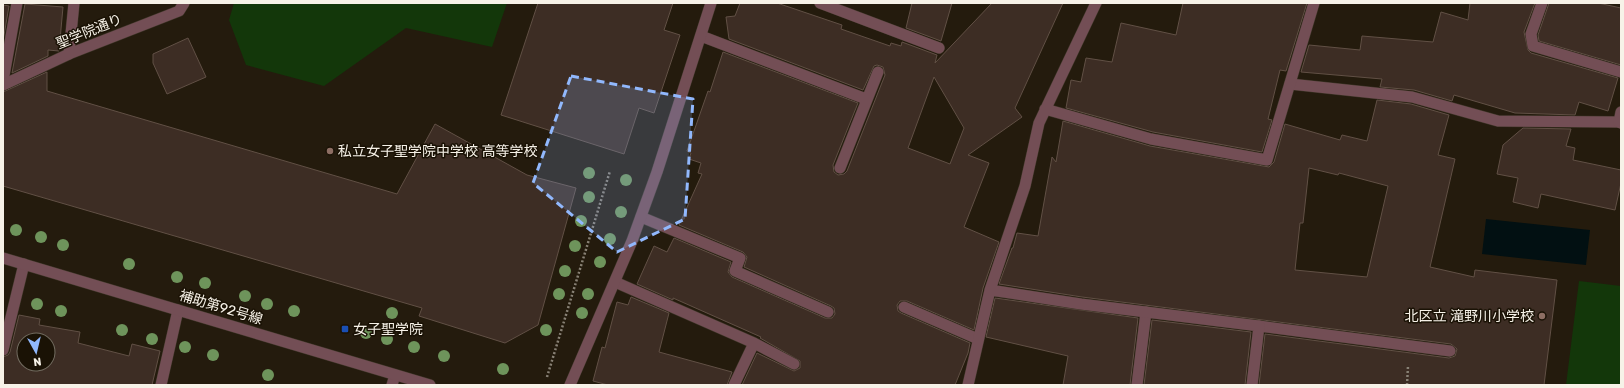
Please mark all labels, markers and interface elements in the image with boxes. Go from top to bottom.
street label: 聖学院通り [54,10,125,52]
place label: 私立女子聖学院中学校 高等学校 [338,143,537,160]
marker: 私立女子聖学院中学校 高等学校 [325,146,335,156]
street label: 補助第92号線 [177,287,265,328]
place label: 北区立 滝野川小学校 [1405,308,1534,325]
marker: 北区立 滝野川小学校 [1537,311,1547,321]
place label: 女子聖学院 [353,321,423,338]
marker: 女子聖学院 [340,324,350,334]
north arrow [16,332,56,372]
text: N [32,354,42,368]

